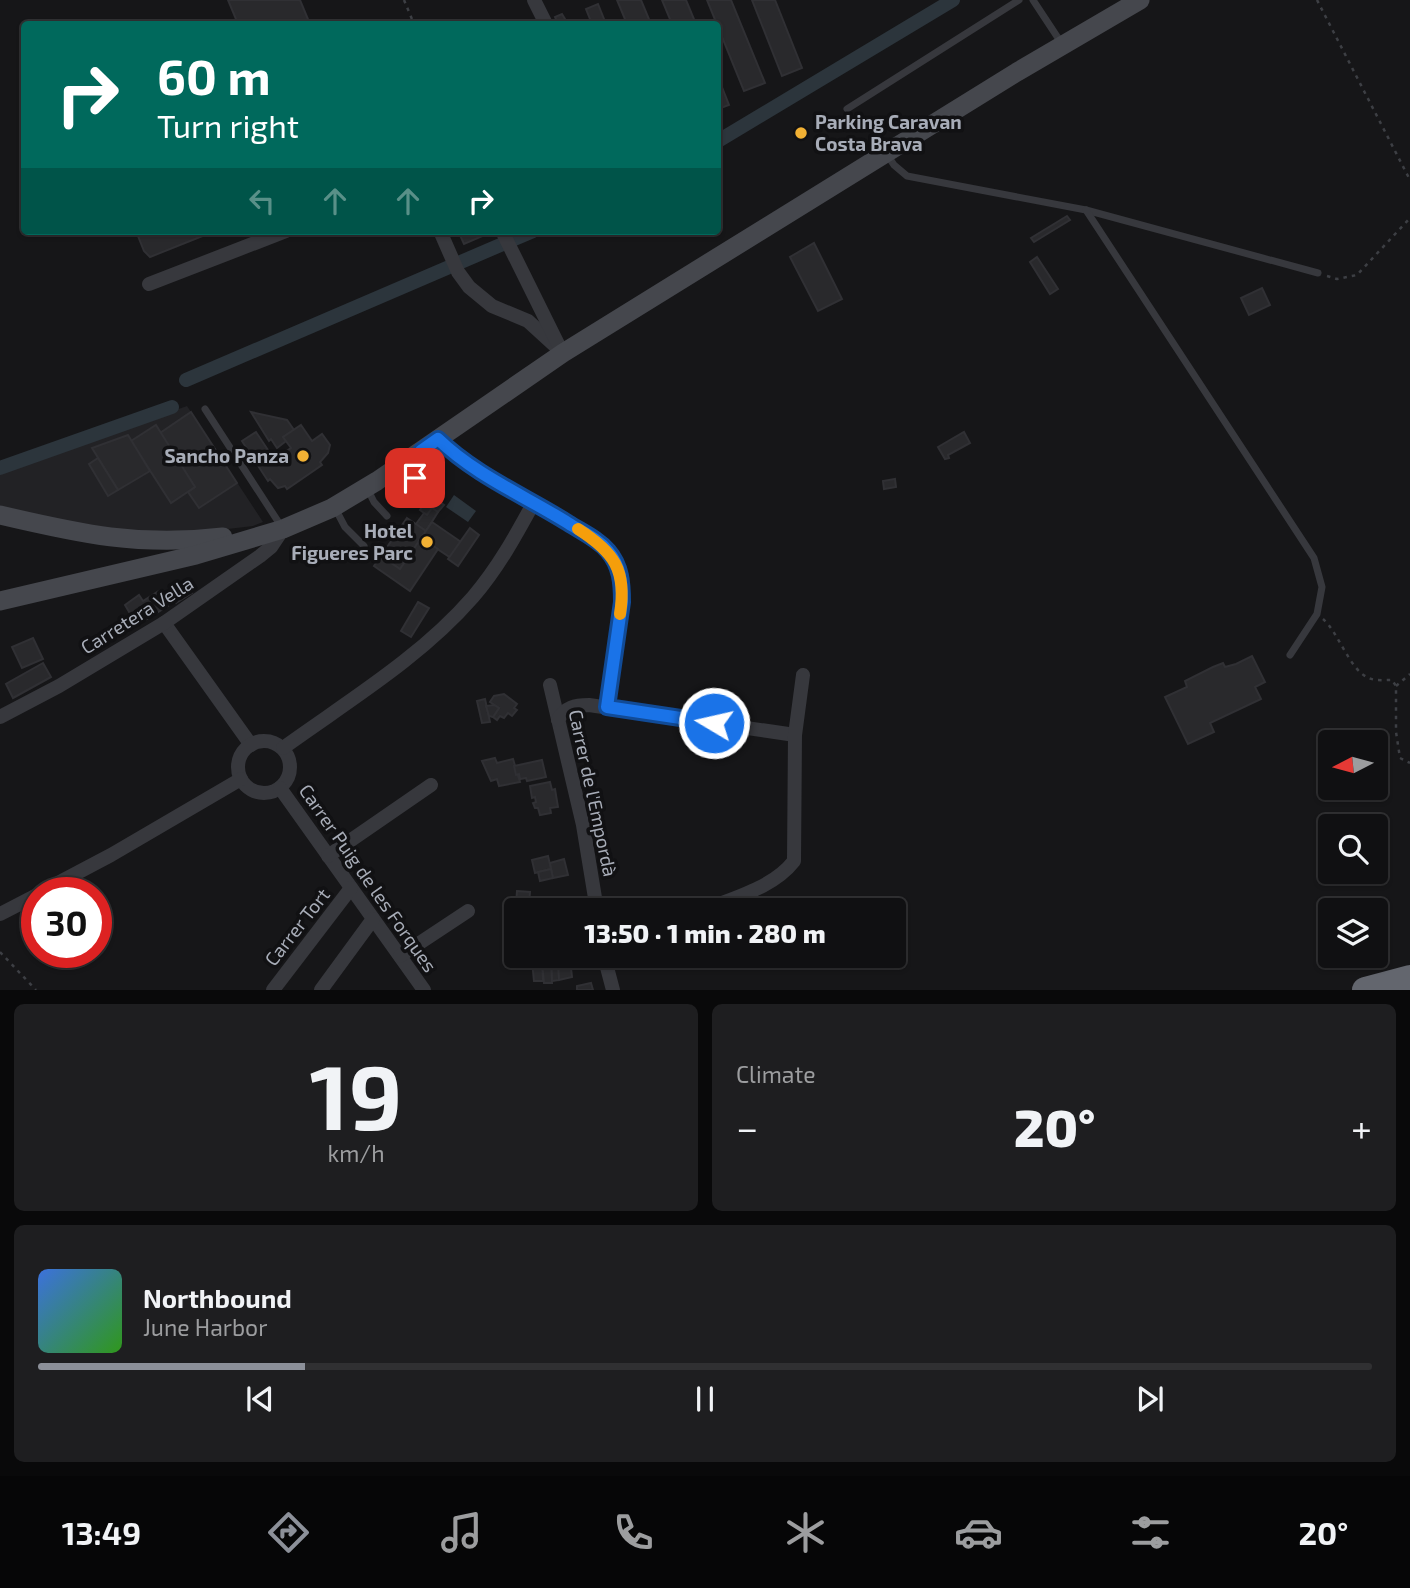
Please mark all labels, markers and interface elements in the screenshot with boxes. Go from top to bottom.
text: 60 m [157,46,271,105]
icon: right [42,49,133,140]
text: Turn right [157,106,299,144]
place label: Parking Caravan Costa Brava [815,110,962,155]
marker: Parking Caravan Costa Brava [793,125,809,141]
icon: left [243,182,281,220]
icon: ahead [316,182,354,220]
icon: ahead [389,182,427,220]
icon: right [462,182,500,220]
place label: Sancho Panza [164,444,289,467]
marker: Sancho Panza [295,448,311,464]
pin [385,448,445,508]
icon: arrive [396,459,434,497]
place label: Hotel Figueres Parc [291,519,414,564]
marker: Hotel Figueres Parc [419,534,435,550]
street label: Carretera Vella [76,571,197,658]
position arrow [677,686,751,760]
street label: Carrer de l'Empordà [565,707,622,879]
north arrow [1318,730,1388,800]
map controls [1318,730,1388,968]
street label: Carrer Puig de les Forques [295,779,442,976]
button: search [1318,814,1388,884]
speed limit sign: 30 [21,877,112,968]
street label: Carrer Tort [259,883,334,970]
button: layers [1318,898,1388,968]
text: 13:50 · 1 min · 280 m [584,917,826,948]
text: 19 [309,1039,403,1148]
text: Climate [736,1060,816,1088]
text: 20° [1014,1095,1095,1157]
text: − [736,1104,758,1150]
text: + [1351,1104,1372,1150]
text: km/h [327,1139,385,1167]
text: Northbound [143,1282,292,1313]
text: June Harbor [143,1313,267,1341]
icon: previous [241,1380,279,1418]
icon: pause [686,1380,724,1418]
icon: next [1131,1380,1169,1418]
icon: directions [264,1508,313,1557]
icon: music [437,1508,486,1557]
icon: phone [609,1508,658,1557]
icon: climate [781,1508,830,1557]
icon: car [954,1508,1003,1557]
icon: filters [1126,1508,1175,1557]
text: 13:49 [62,1513,141,1551]
text: 20° [1298,1513,1348,1551]

